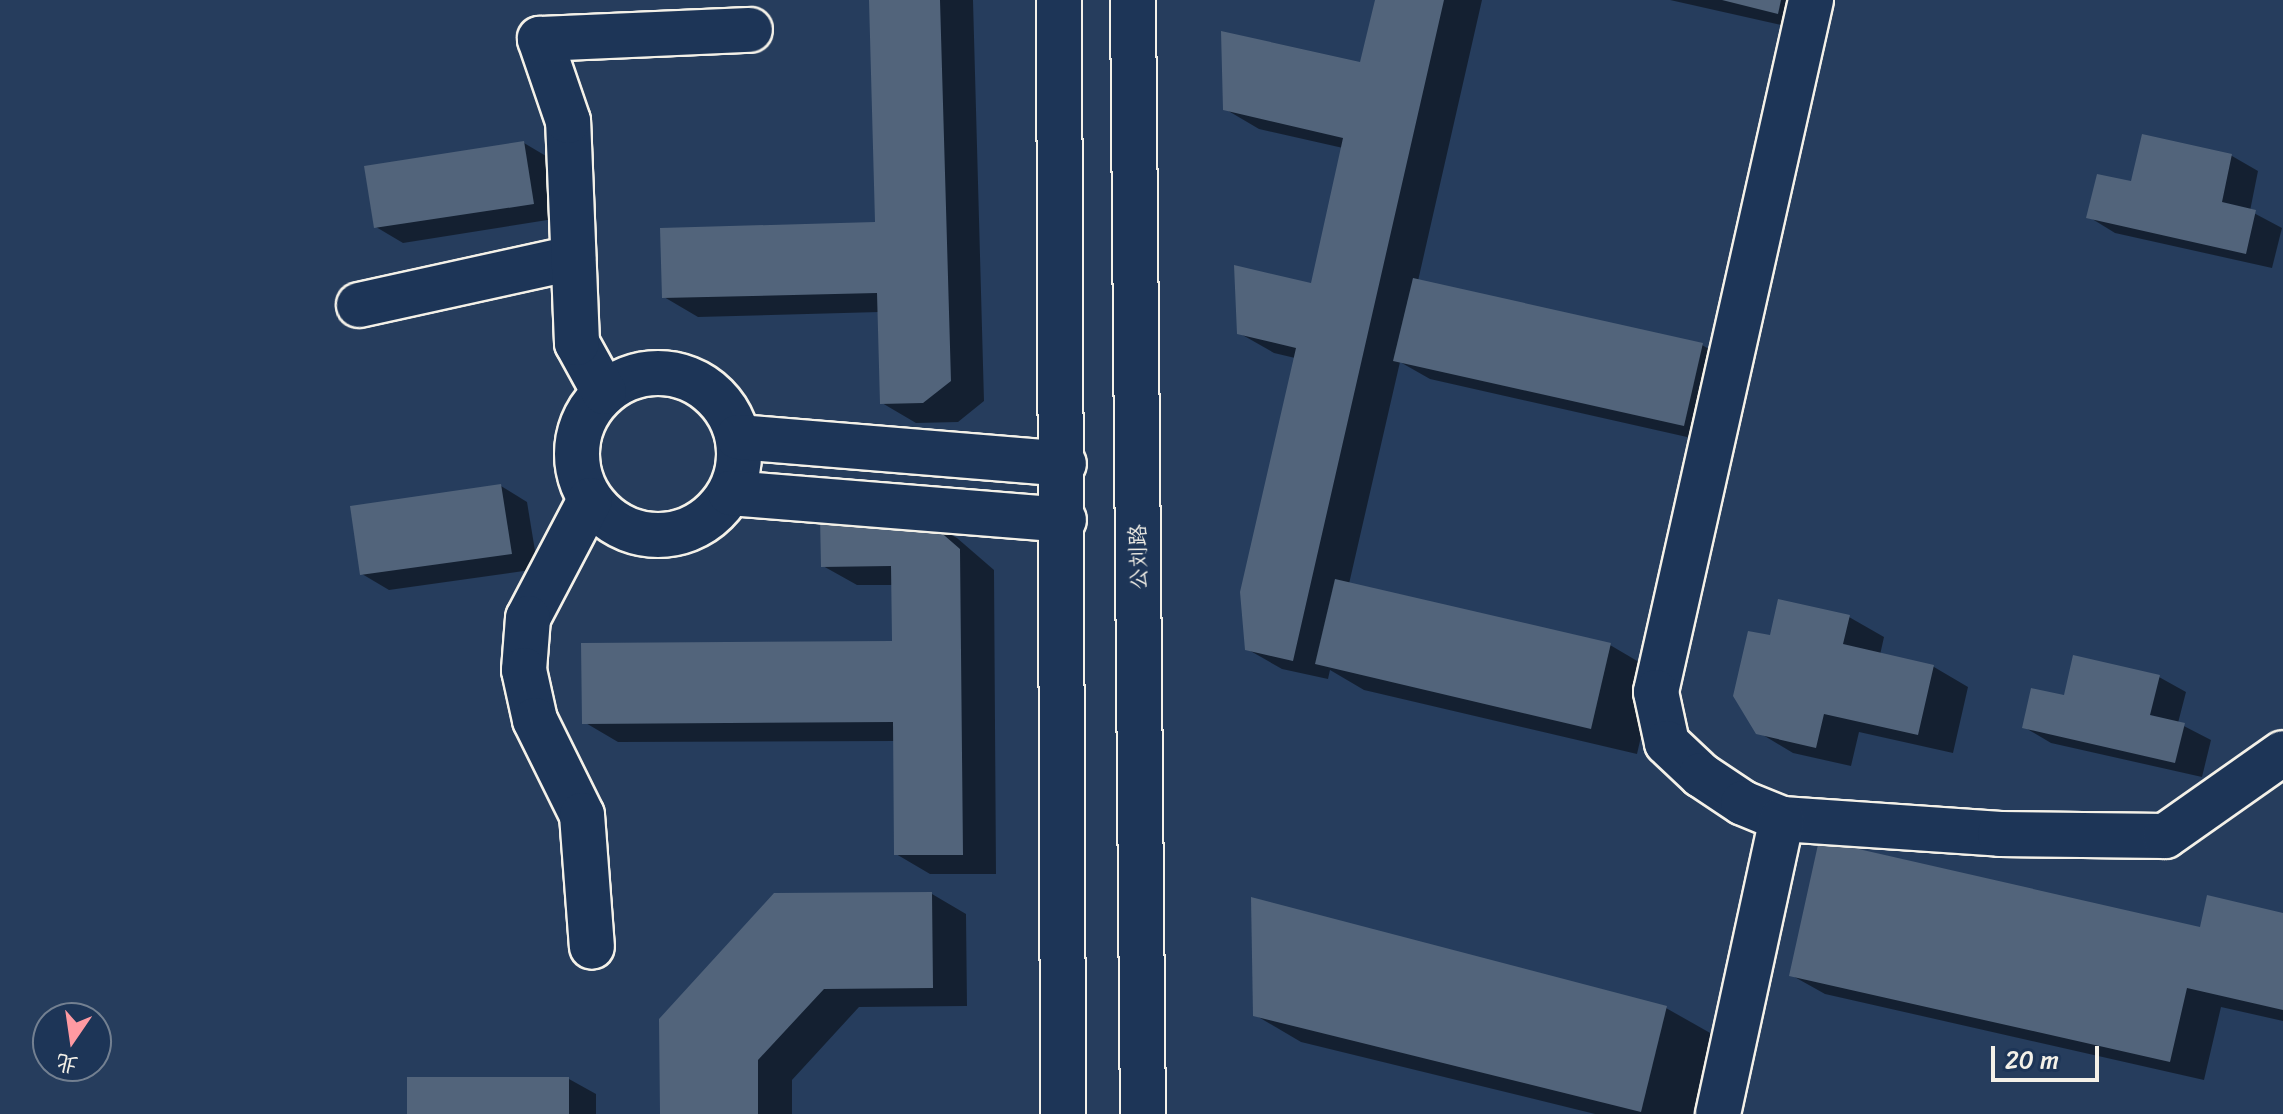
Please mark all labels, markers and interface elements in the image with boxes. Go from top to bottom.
street label: 公刘路 [1124,524,1152,590]
north arrow [32,1002,112,1082]
scale bar [1995,1030,2103,1080]
text: 20 m [2005,1039,2059,1081]
text: 北 [52,1042,82,1085]

